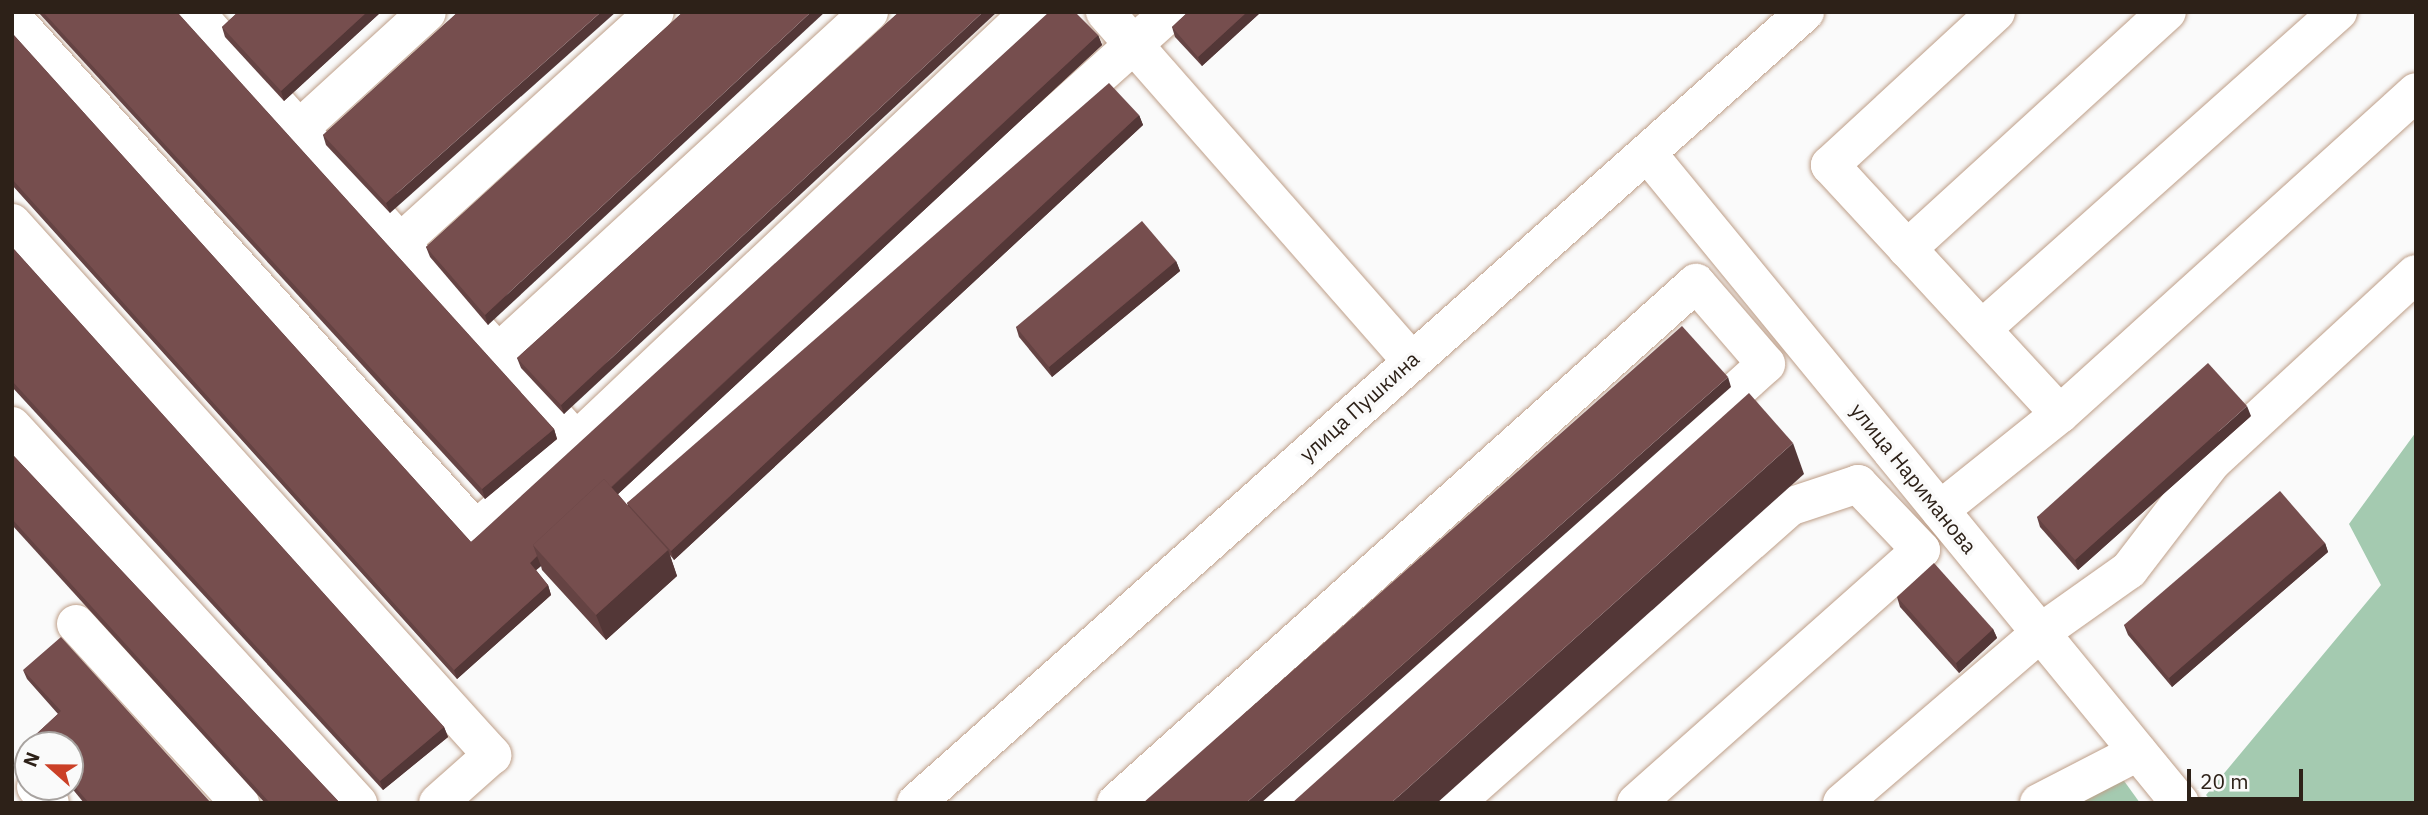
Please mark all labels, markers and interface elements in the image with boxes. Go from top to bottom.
street label: улица Пушкина [1294,346,1424,466]
street label: улица Нариманова [1846,398,1982,558]
north arrow [14,731,84,801]
text: N [18,748,45,770]
scale bar [2190,756,2306,800]
text: 20 m [2200,767,2249,795]

